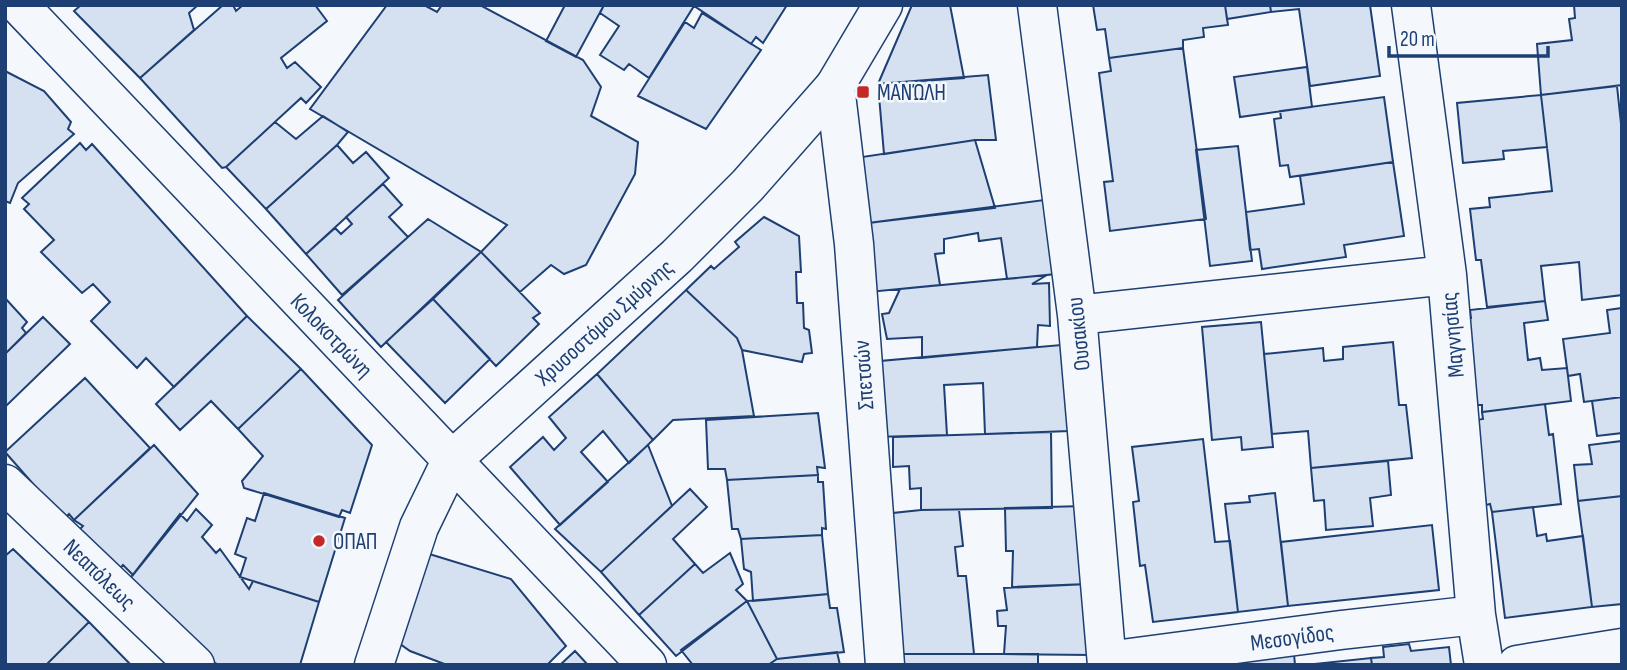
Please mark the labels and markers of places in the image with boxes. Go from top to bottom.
place label: ΜΑΝΏΛΗ [877,79,946,107]
marker: ΜΑΝΏΛΗ [855,84,871,100]
place label: ΟΠΑΠ [333,528,378,556]
marker: ΟΠΑΠ [311,533,327,549]

